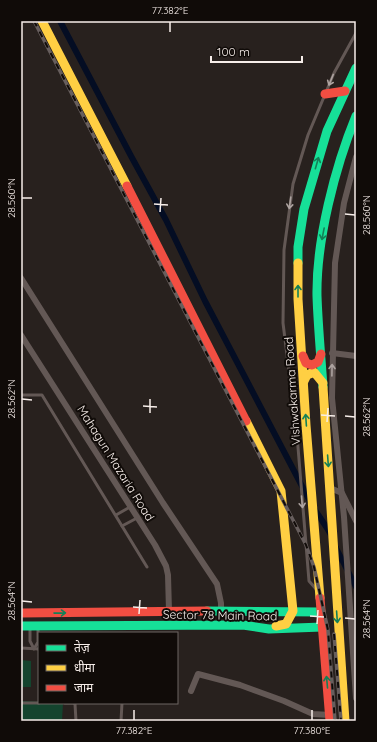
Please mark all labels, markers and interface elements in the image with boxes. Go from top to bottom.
text: 77.382°E [152,4,189,17]
scale bar [211,38,302,64]
text: 100 m [217,44,250,59]
one-way arrow [327,73,334,85]
one-way arrow [314,157,322,170]
text: 28.560°N [5,178,18,218]
text: 28.560°N [360,195,373,235]
one-way arrow [286,196,294,209]
one-way arrow [319,227,327,240]
one-way arrow [294,285,302,298]
street label: Vishwakarma Road [281,336,303,446]
one-way arrow [328,364,336,377]
text: 28.562°N [5,379,18,419]
text: 28.562°N [360,397,373,437]
street label: Mahagun Mazaria Road [74,402,158,524]
one-way arrow [303,414,310,427]
one-way arrow [325,454,332,467]
one-way arrow [299,495,306,508]
text: 28.564°N [5,581,18,621]
text: 28.564°N [360,599,373,639]
street label: Sector 78 Main Road [163,607,277,623]
one-way arrow [53,609,66,617]
one-way arrow [334,610,341,623]
legend [38,632,178,704]
text: तेज़ [74,640,91,655]
text: धीमा [74,660,96,675]
one-way arrow [323,676,331,689]
text: जाम [74,680,94,695]
text: 77.382°E [116,724,153,737]
text: 77.380°E [293,724,331,737]

